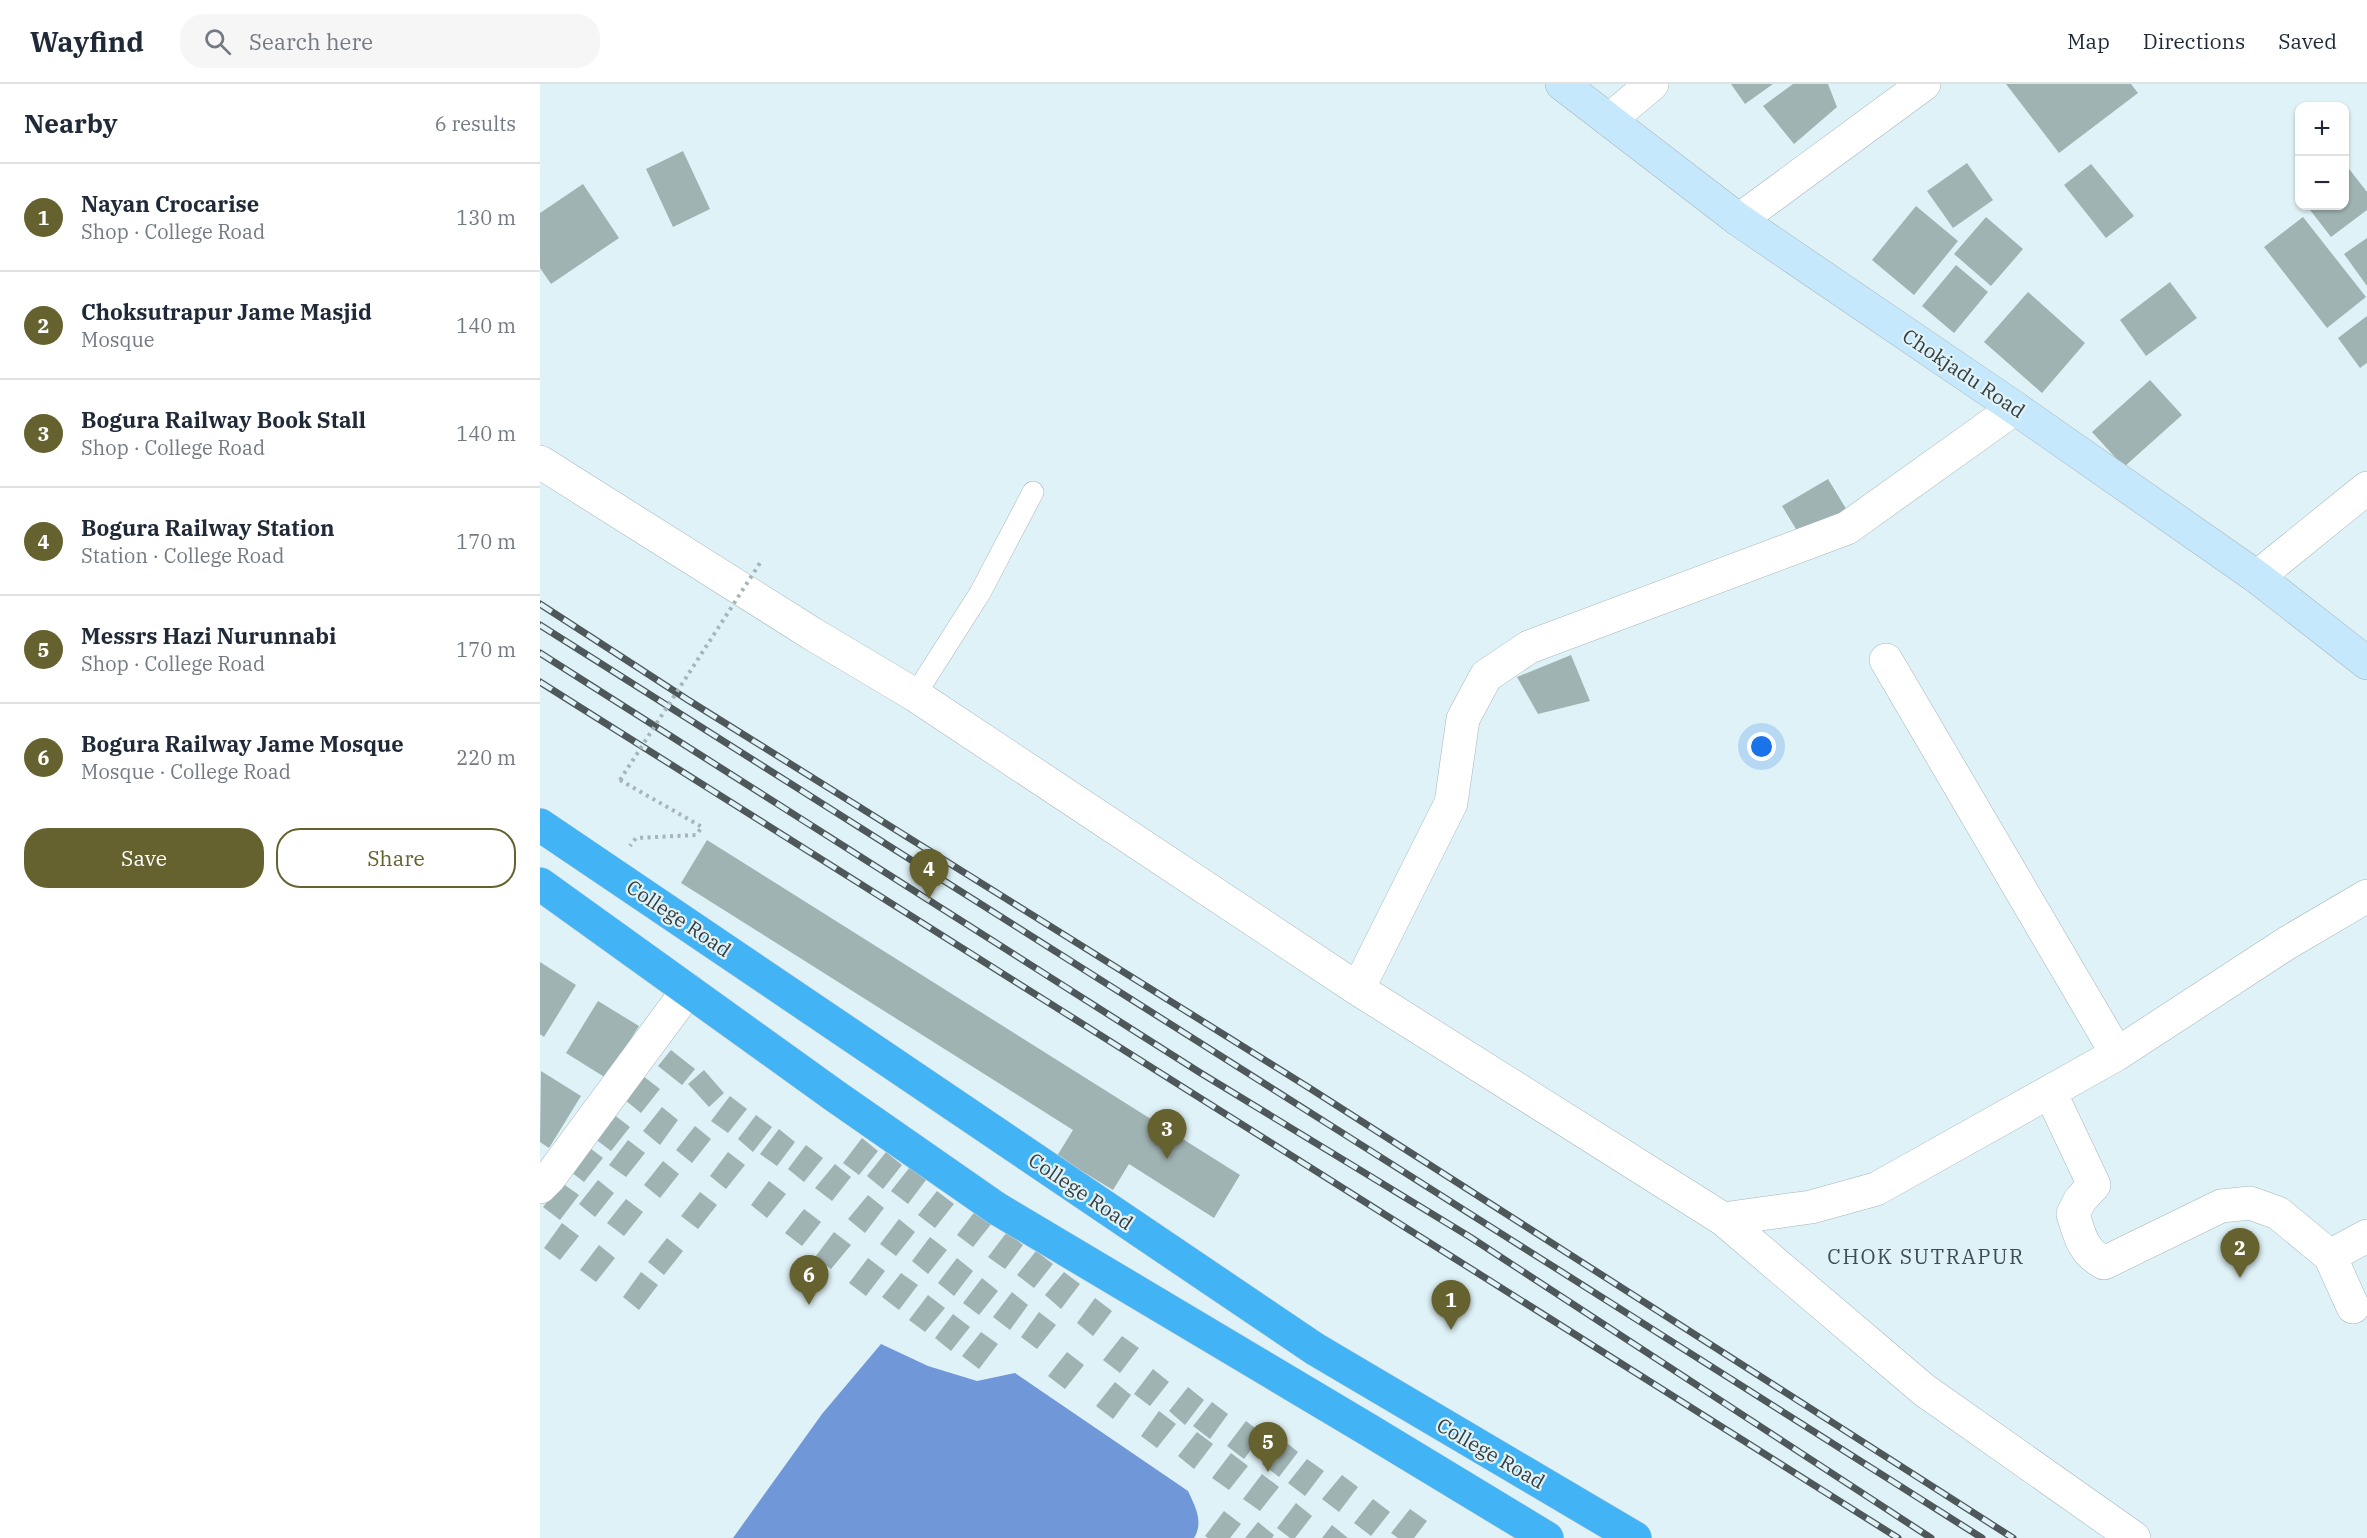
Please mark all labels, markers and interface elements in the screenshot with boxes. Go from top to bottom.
search box [180,14,600,68]
text: Wayfind [30,23,144,60]
icon: search [201,25,234,58]
text: Search here [249,27,373,56]
text: Map [2067,27,2110,55]
text: Directions [2143,27,2245,55]
text: Saved [2278,27,2337,55]
map controls [2295,102,2349,210]
button: + [2295,102,2349,156]
text: Nearby [24,106,118,140]
text: 6 results [435,110,516,137]
button: − [2295,156,2349,210]
text: Nayan Crocarise [81,189,259,218]
text: 1 [38,204,50,231]
text: 130 m [456,204,516,231]
text: Shop · College Road [81,218,265,245]
text: Choksutrapur Jame Masjid [81,297,372,326]
text: 2 [38,312,50,339]
text: 140 m [456,312,516,339]
street label: Chokjadu Road [1897,322,2031,424]
text: Mosque [81,326,155,353]
text: Bogura Railway Book Stall [81,405,366,434]
text: 3 [38,420,50,447]
text: 140 m [456,420,516,447]
text: Shop · College Road [81,434,265,461]
text: Bogura Railway Station [81,513,335,542]
text: 4 [38,528,50,555]
text: 170 m [456,528,516,555]
text: Station · College Road [81,542,284,569]
text: Messrs Hazi Nurunnabi [81,621,336,650]
text: 5 [38,636,50,663]
text: 170 m [456,636,516,663]
text: Shop · College Road [81,650,265,677]
text: Bogura Railway Jame Mosque [81,729,404,758]
your location [1747,732,1776,761]
text: 6 [38,744,50,771]
text: 220 m [456,744,516,771]
text: Mosque · College Road [81,758,291,785]
button: Save [24,828,264,888]
button: Share [276,828,516,888]
pin: 4 [910,850,948,899]
street label: College Road [621,873,737,963]
pin: 3 [1148,1110,1186,1159]
street label: College Road [1023,1146,1139,1236]
pin: 2 [2220,1228,2260,1278]
district label: CHOK SUTRAPUR [1827,1242,2025,1270]
pin: 6 [790,1256,828,1305]
pin: 1 [1432,1280,1470,1330]
street label: College Road [1432,1411,1550,1495]
pin: 5 [1248,1422,1288,1472]

